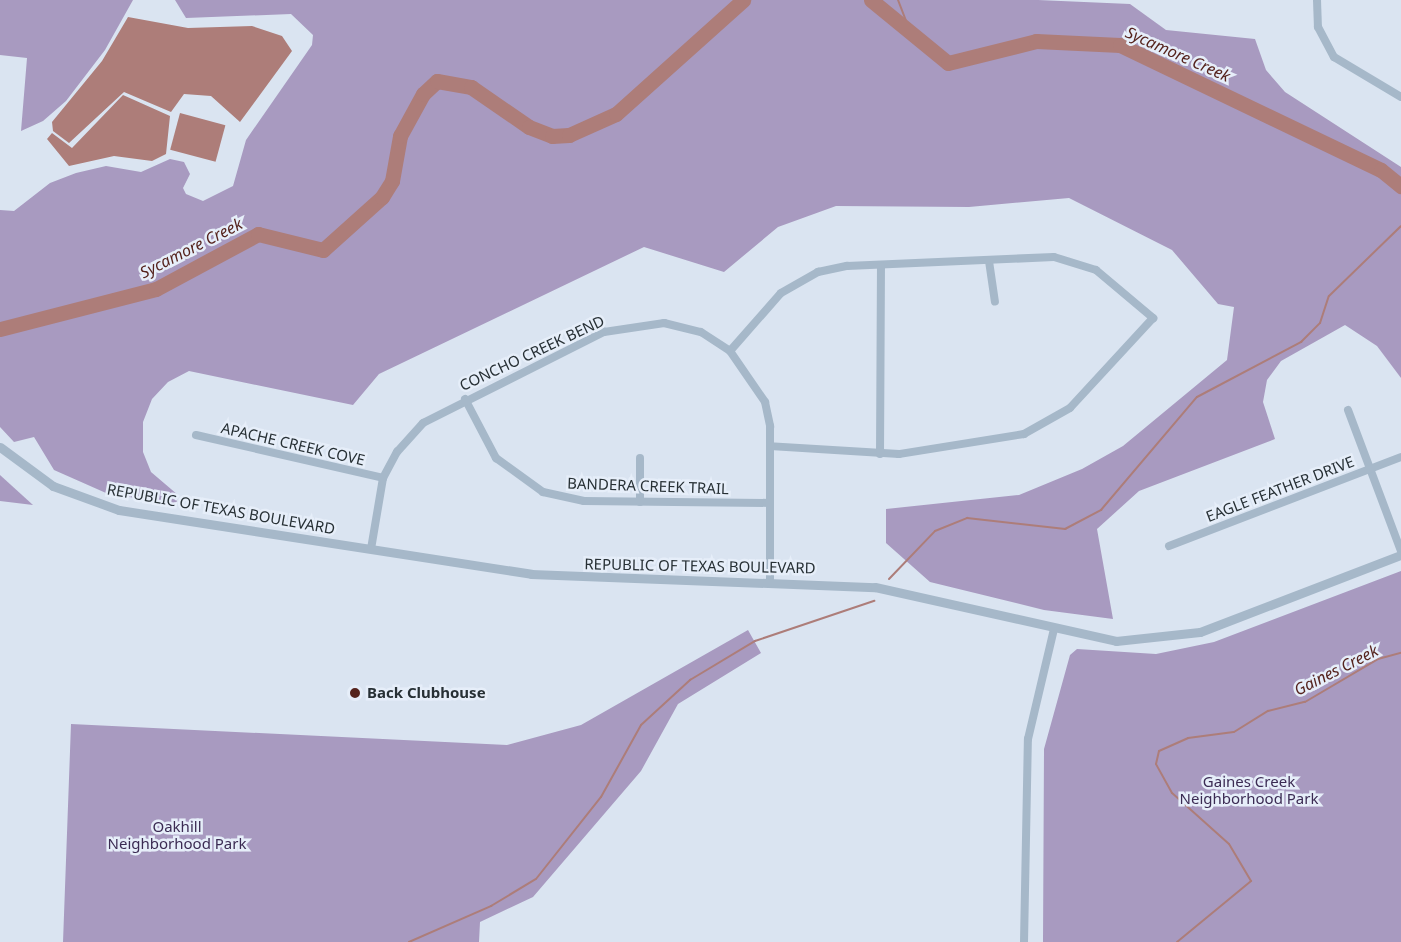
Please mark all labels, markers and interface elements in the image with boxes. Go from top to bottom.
water label: Sycamore Creek [1123,22,1233,86]
water label: Sycamore Creek [137,214,245,282]
street label: CONCHO CREEK BEND [457,312,607,394]
street label: APACHE CREEK COVE [219,419,367,469]
street label: EAGLE FEATHER DRIVE [1203,452,1357,526]
street label: BANDERA CREEK TRAIL [567,474,729,498]
street label: REPUBLIC OF TEXAS BOULEVARD [106,480,336,538]
street label: REPUBLIC OF TEXAS BOULEVARD [584,555,816,577]
water label: Gaines Creek [1291,641,1381,699]
place label: Back Clubhouse [367,684,486,702]
marker: Back Clubhouse [348,686,362,700]
park label: Gaines Creek Neighborhood Park [1180,772,1318,807]
park label: Oakhill Neighborhood Park [108,817,246,852]

